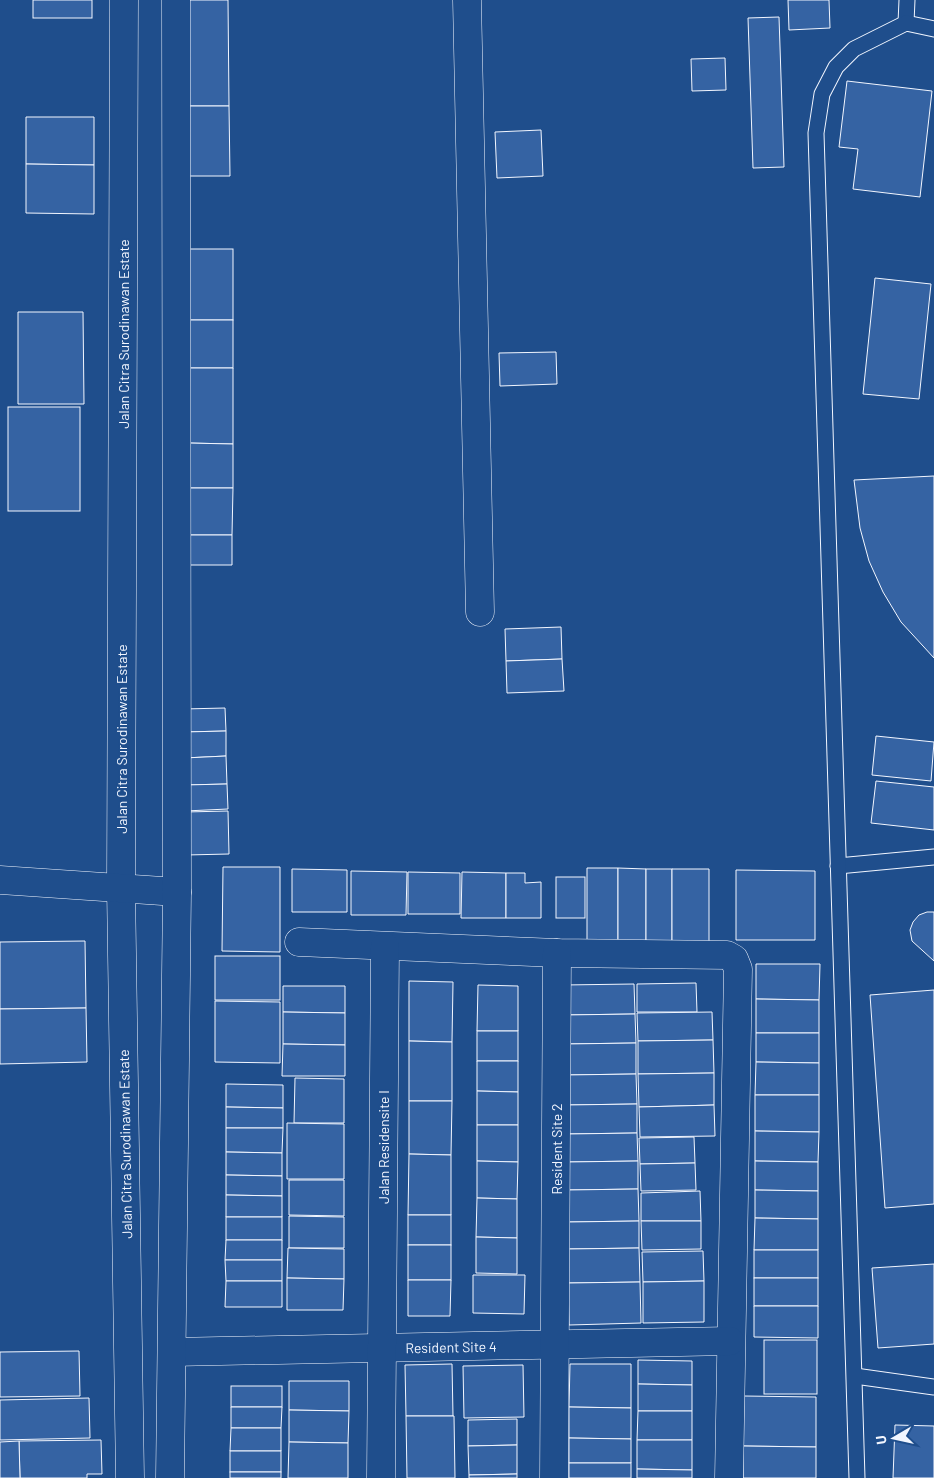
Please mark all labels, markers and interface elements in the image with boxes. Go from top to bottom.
street label: Jalan Citra Surodinawan Estate [115,239,132,429]
street label: Jalan Citra Surodinawan Estate [113,644,130,834]
street label: Jalan Citra Surodinawan Estate [115,1049,135,1239]
street label: Jalan Residensite I [375,1090,392,1204]
street label: Resident Site 2 [548,1103,565,1195]
street label: Resident Site 4 [405,1338,497,1356]
north arrow [869,1413,919,1463]
text: U [872,1434,890,1446]

